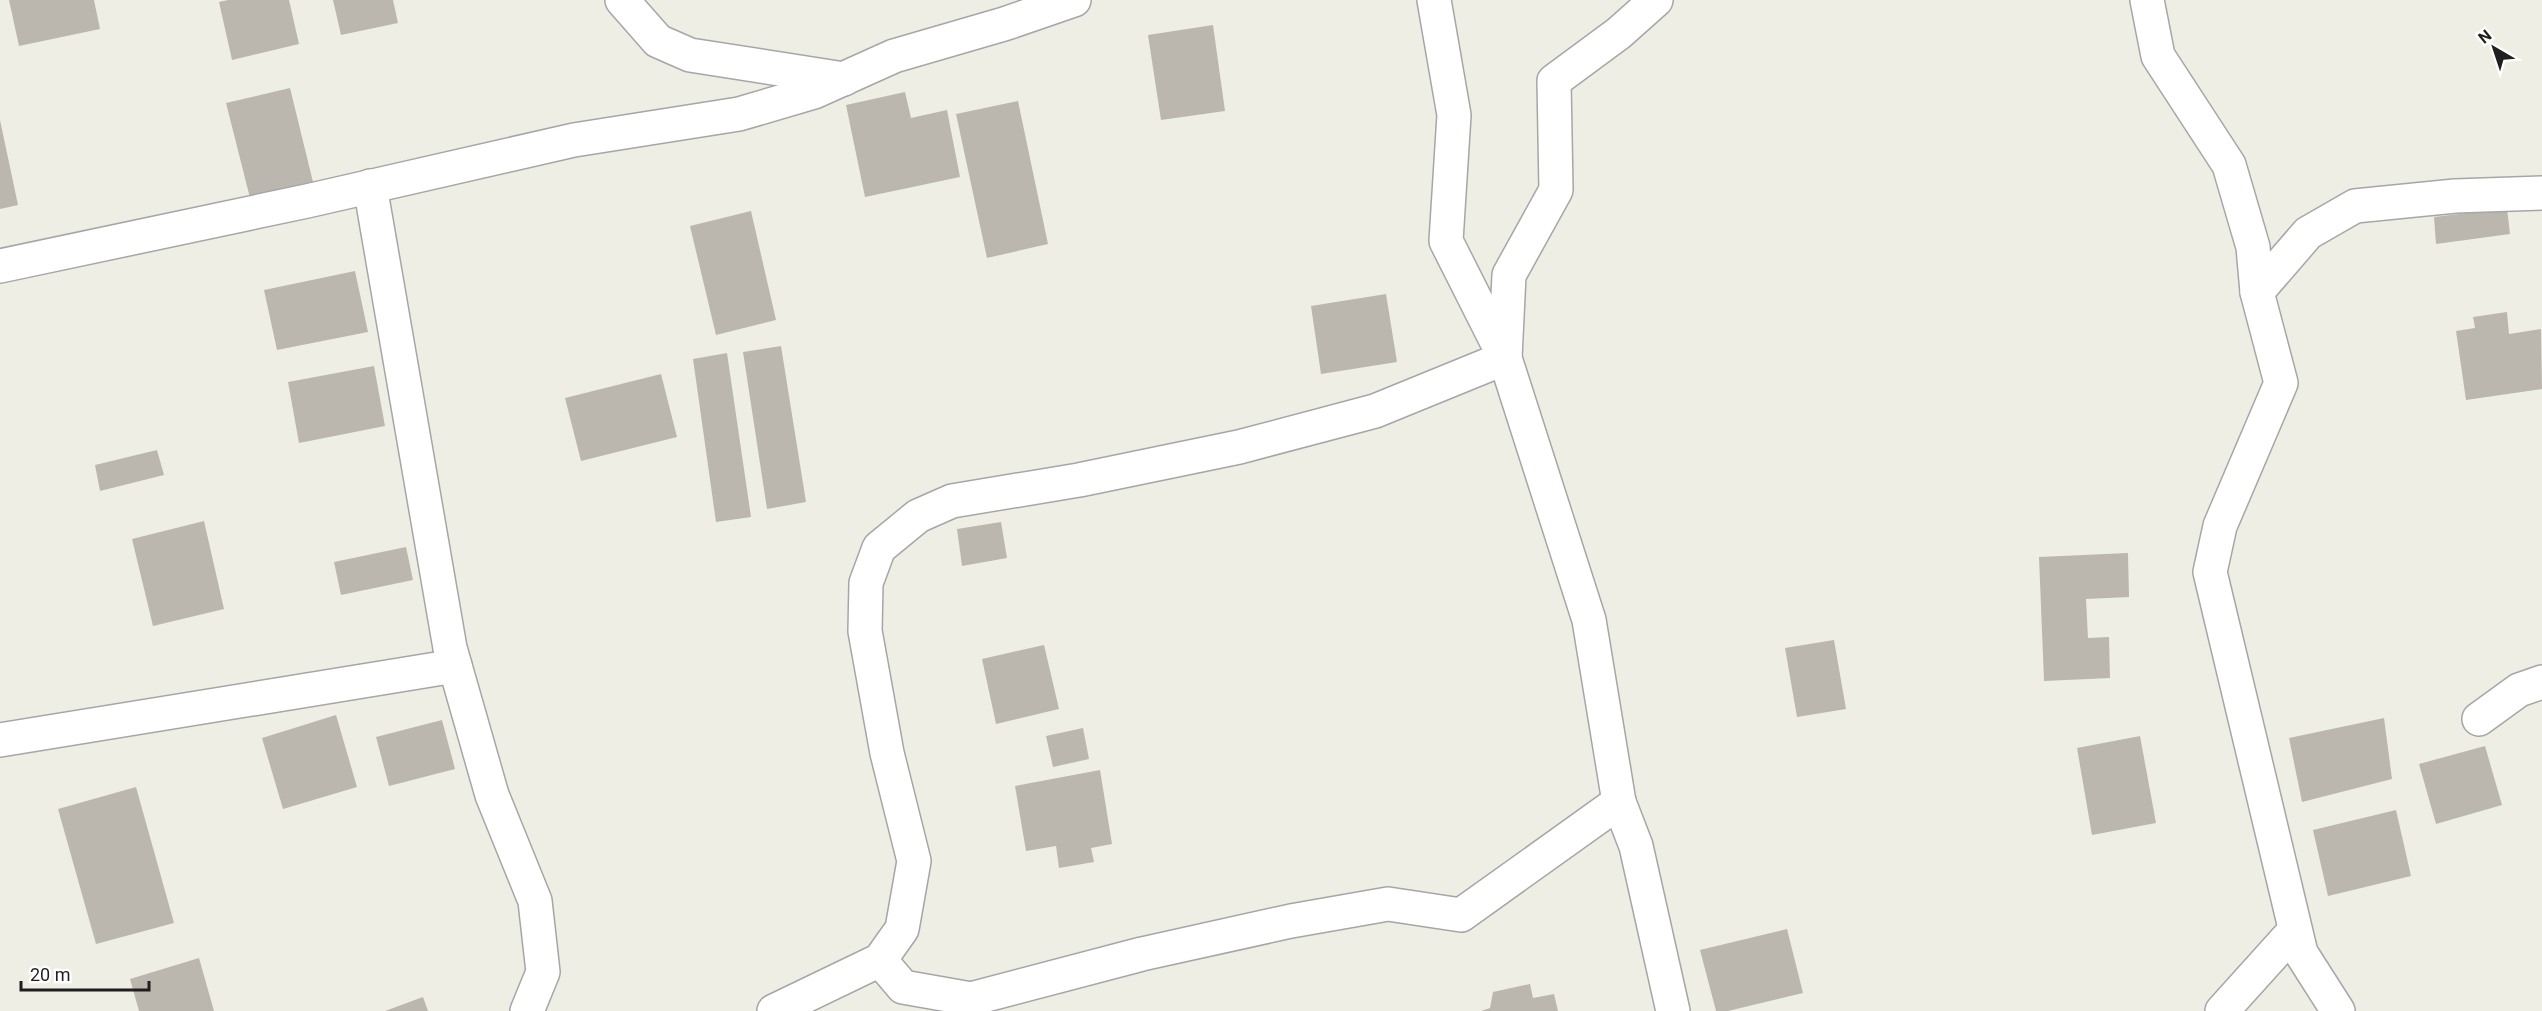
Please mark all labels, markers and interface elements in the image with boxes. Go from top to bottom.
north arrow [2464,18,2524,78]
text: N [2475,26,2495,48]
scale bar [21,954,148,992]
text: 20 m [30,964,70,985]

